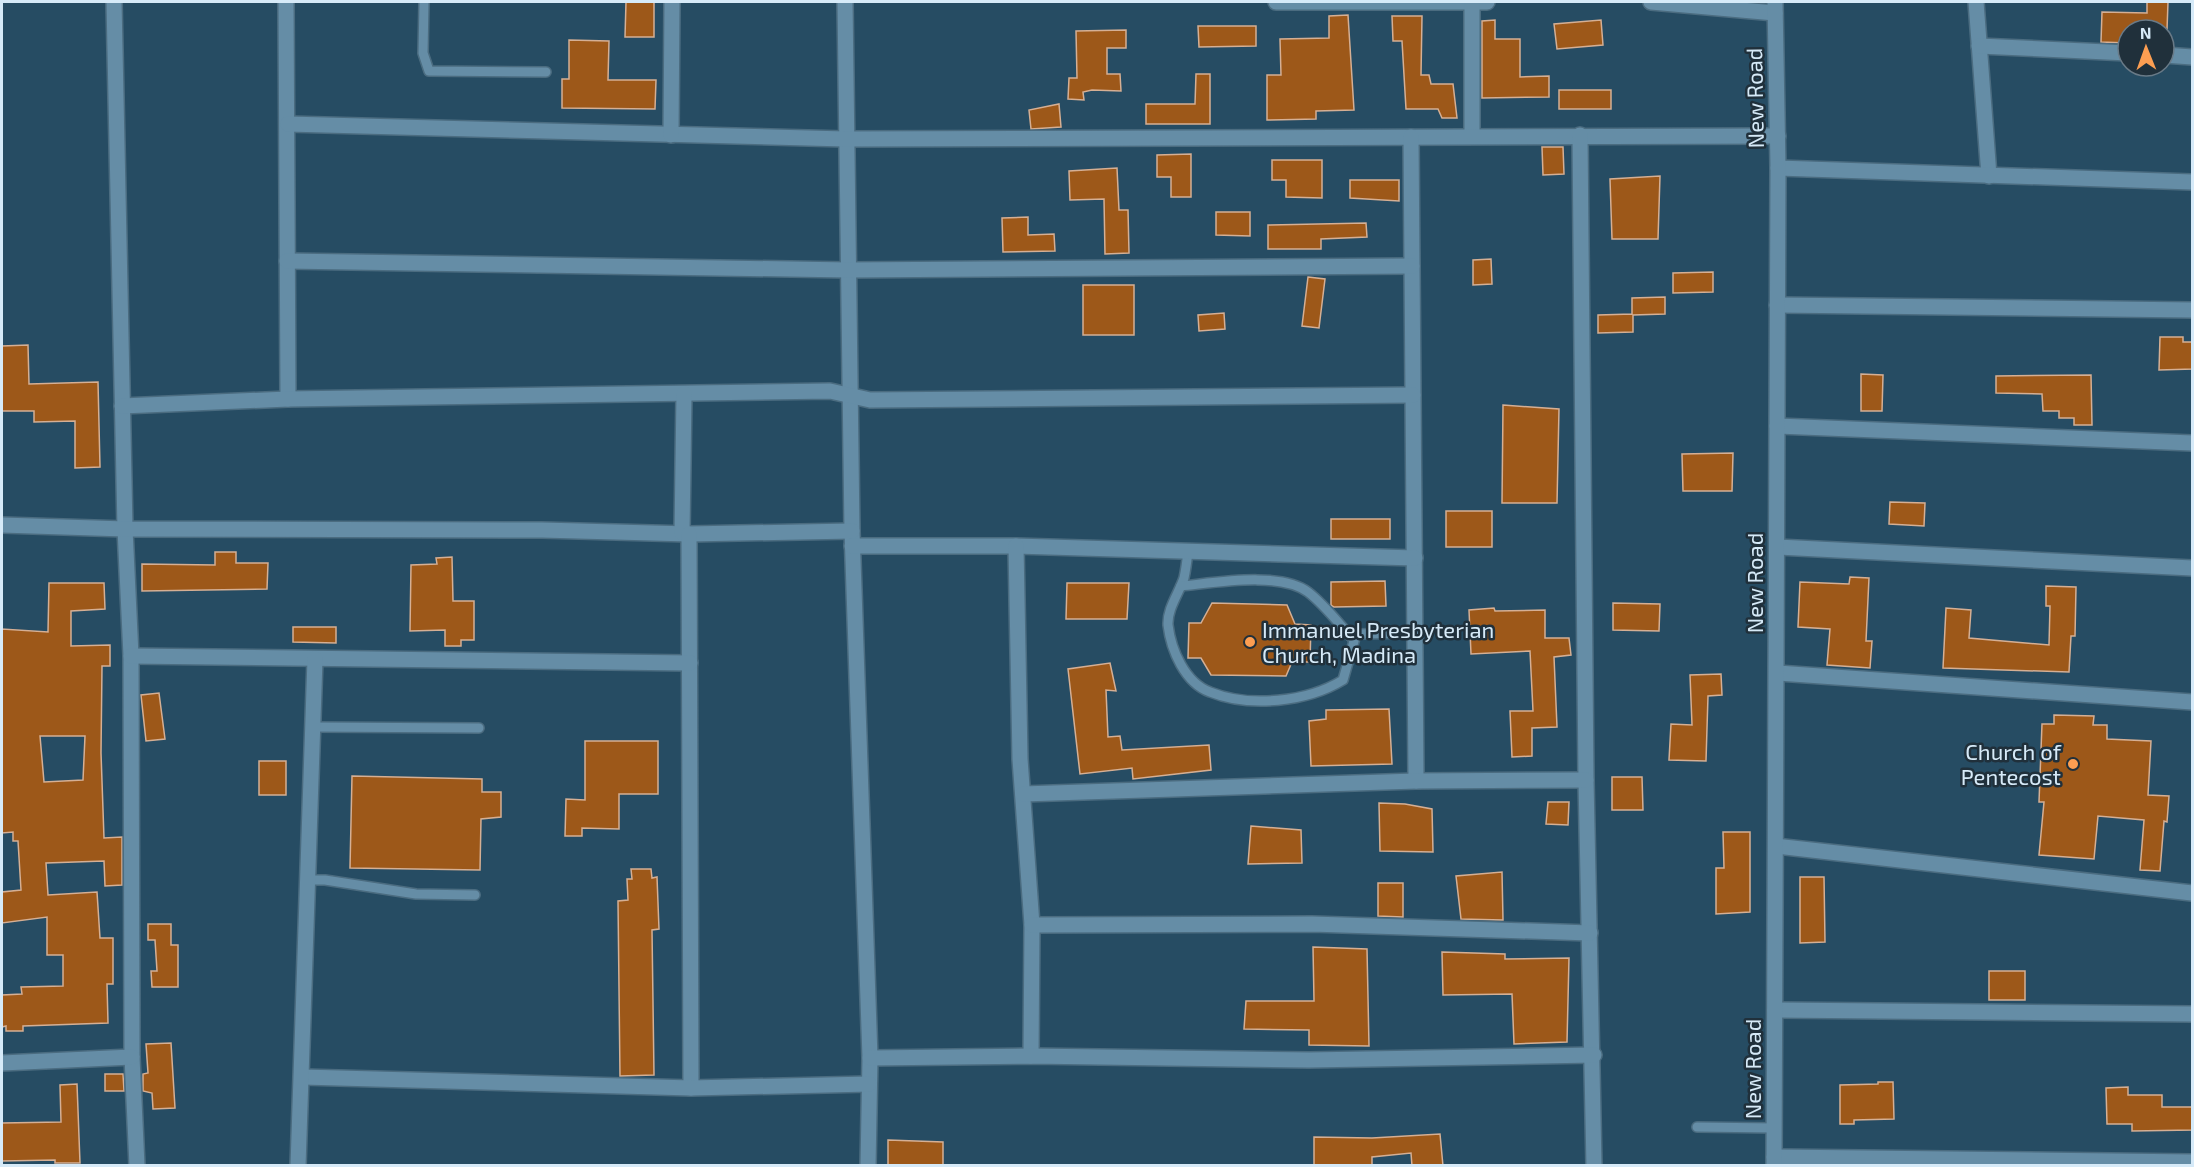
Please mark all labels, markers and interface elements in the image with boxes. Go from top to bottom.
north arrow [2116,18,2176,78]
text: N [2140,23,2152,42]
street label: New Road [1740,47,1768,149]
street label: New Road [1741,533,1767,633]
place label: Immanuel Presbyterian Church, Madina [1262,616,1494,667]
marker: Immanuel Presbyterian Church, Madina [1243,635,1257,649]
place label: Church of Pentecost [1961,738,2062,789]
marker: Church of Pentecost [2066,757,2080,771]
street label: New Road [1739,1019,1765,1119]

